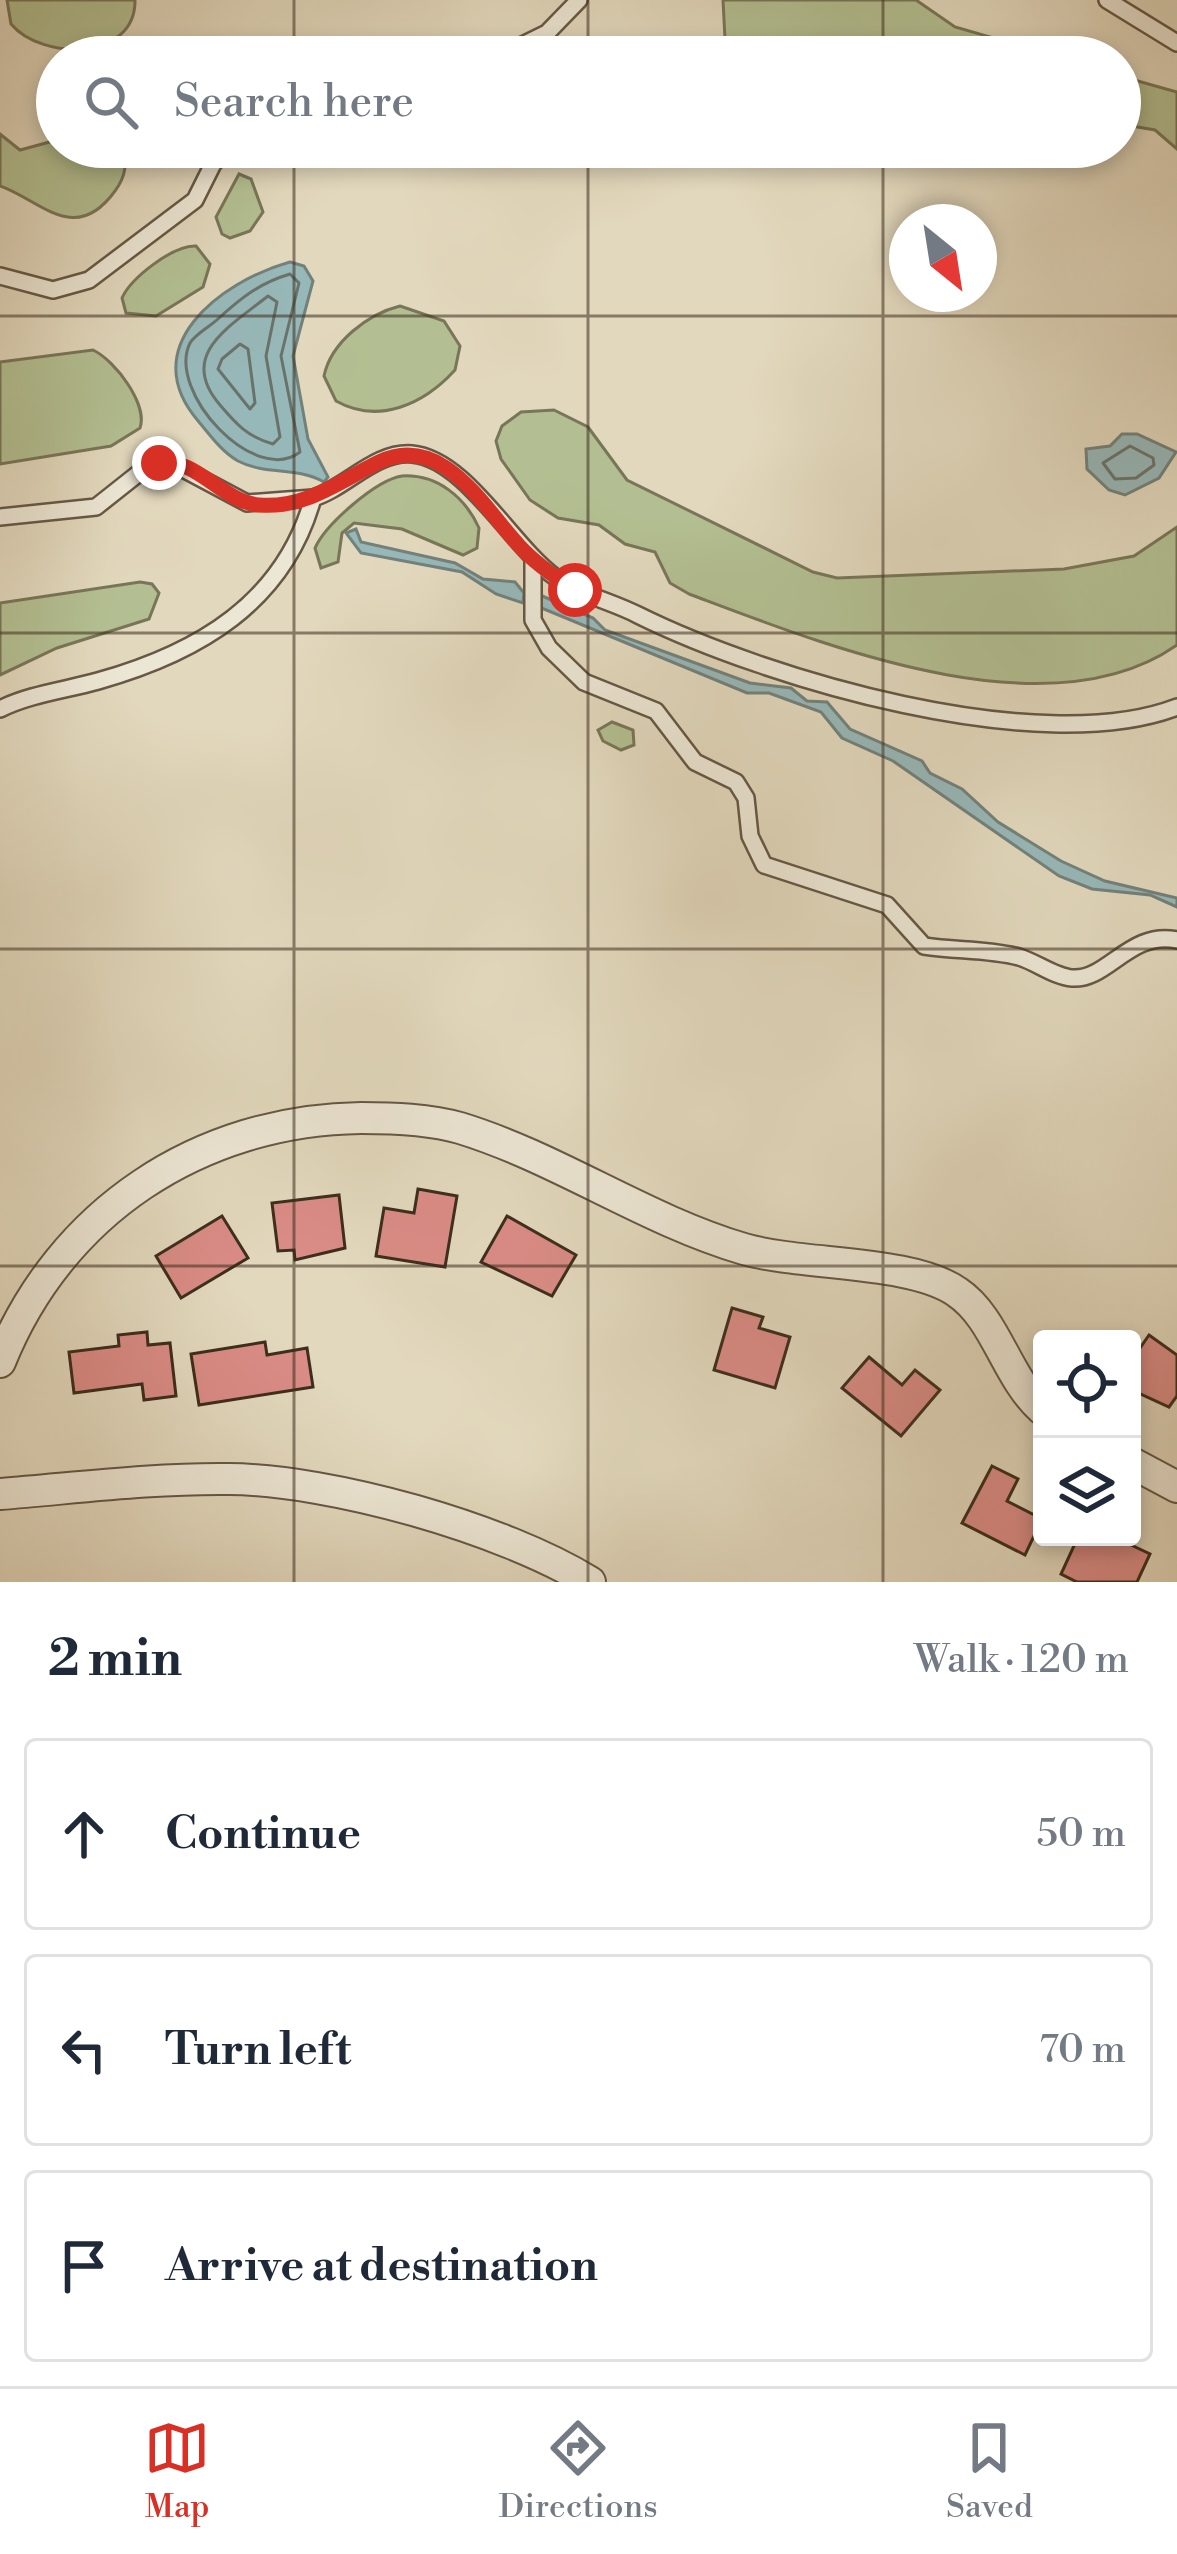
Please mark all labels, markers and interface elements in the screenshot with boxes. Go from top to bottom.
search box [36,36,1141,168]
icon: search [78,69,144,135]
text: Search here [174,74,414,131]
north arrow [889,204,997,312]
route end [132,436,186,490]
route start [548,563,602,617]
map controls [1033,1330,1141,1546]
button: locate [1033,1330,1141,1438]
button: layers [1033,1438,1141,1546]
text: 2 min [48,1628,182,1692]
text: Walk · 120 m [914,1636,1129,1685]
icon: ahead [51,1801,117,1867]
text: Continue [165,1806,361,1863]
text: 50 m [1036,1810,1126,1859]
icon: left [51,2017,117,2083]
text: Turn left [165,2022,351,2079]
text: 70 m [1039,2026,1126,2075]
icon: arrive [51,2233,117,2299]
text: Arrive at destination [165,2238,598,2295]
tab: Map [144,2415,210,2528]
tab: Directions [499,2415,658,2528]
tab: Saved [946,2415,1033,2528]

